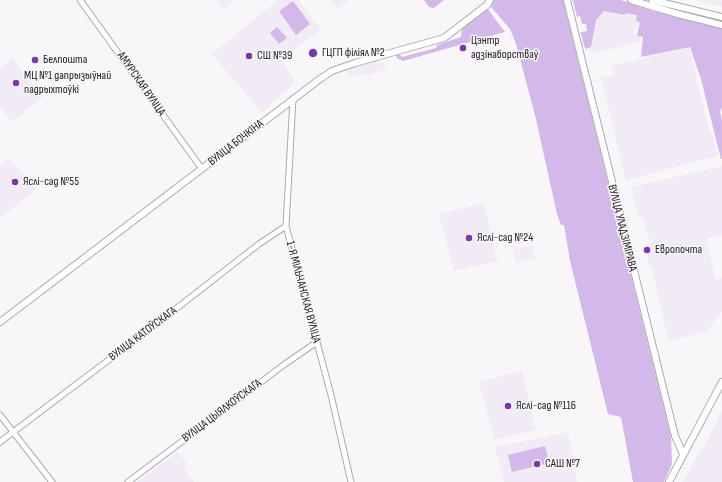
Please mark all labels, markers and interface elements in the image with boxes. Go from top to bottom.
place label: Цэнтр адзінаборстваў [471,34,538,62]
marker: Цэнтр адзінаборстваў [458,43,468,53]
place label: ГЦГП філіял №2 [322,46,385,60]
marker: ГЦГП філіял №2 [307,47,319,59]
street label: АМУРСКАЯ ВУЛІЦА [114,49,168,119]
place label: СШ №39 [257,49,292,63]
marker: СШ №39 [244,51,254,61]
place label: Белпошта [43,53,87,67]
marker: Белпошта [30,55,40,65]
place label: МЦ №1 дапрызыўнай падрыхтоўкі [24,69,111,97]
marker: МЦ №1 дапрызыўнай падрыхтоўкі [11,78,21,88]
street label: ВУЛІЦА БОЧКІНА [205,117,267,169]
place label: Яслі-сад №55 [23,175,79,189]
marker: Яслі-сад №55 [10,177,20,187]
street label: ВУЛІЦА УЛАДЗІМІРАВА [604,183,640,273]
place label: Яслі-сад №24 [477,231,533,245]
marker: Яслі-сад №24 [464,233,474,243]
street label: 1-Я МІЛЬЧАНСКАЯ ВУЛІЦА [282,239,324,345]
place label: Европочта [655,243,702,257]
marker: Европочта [642,245,652,255]
street label: ВУЛІЦА КАТОЎСКАГА [106,304,180,364]
street label: ВУЛІЦА ЦЫЯЛКОЎСКАГА [179,376,265,446]
place label: Яслі-сад №116 [516,399,576,413]
marker: Яслі-сад №116 [503,401,513,411]
place label: САШ №7 [545,457,580,471]
marker: САШ №7 [532,459,542,469]

